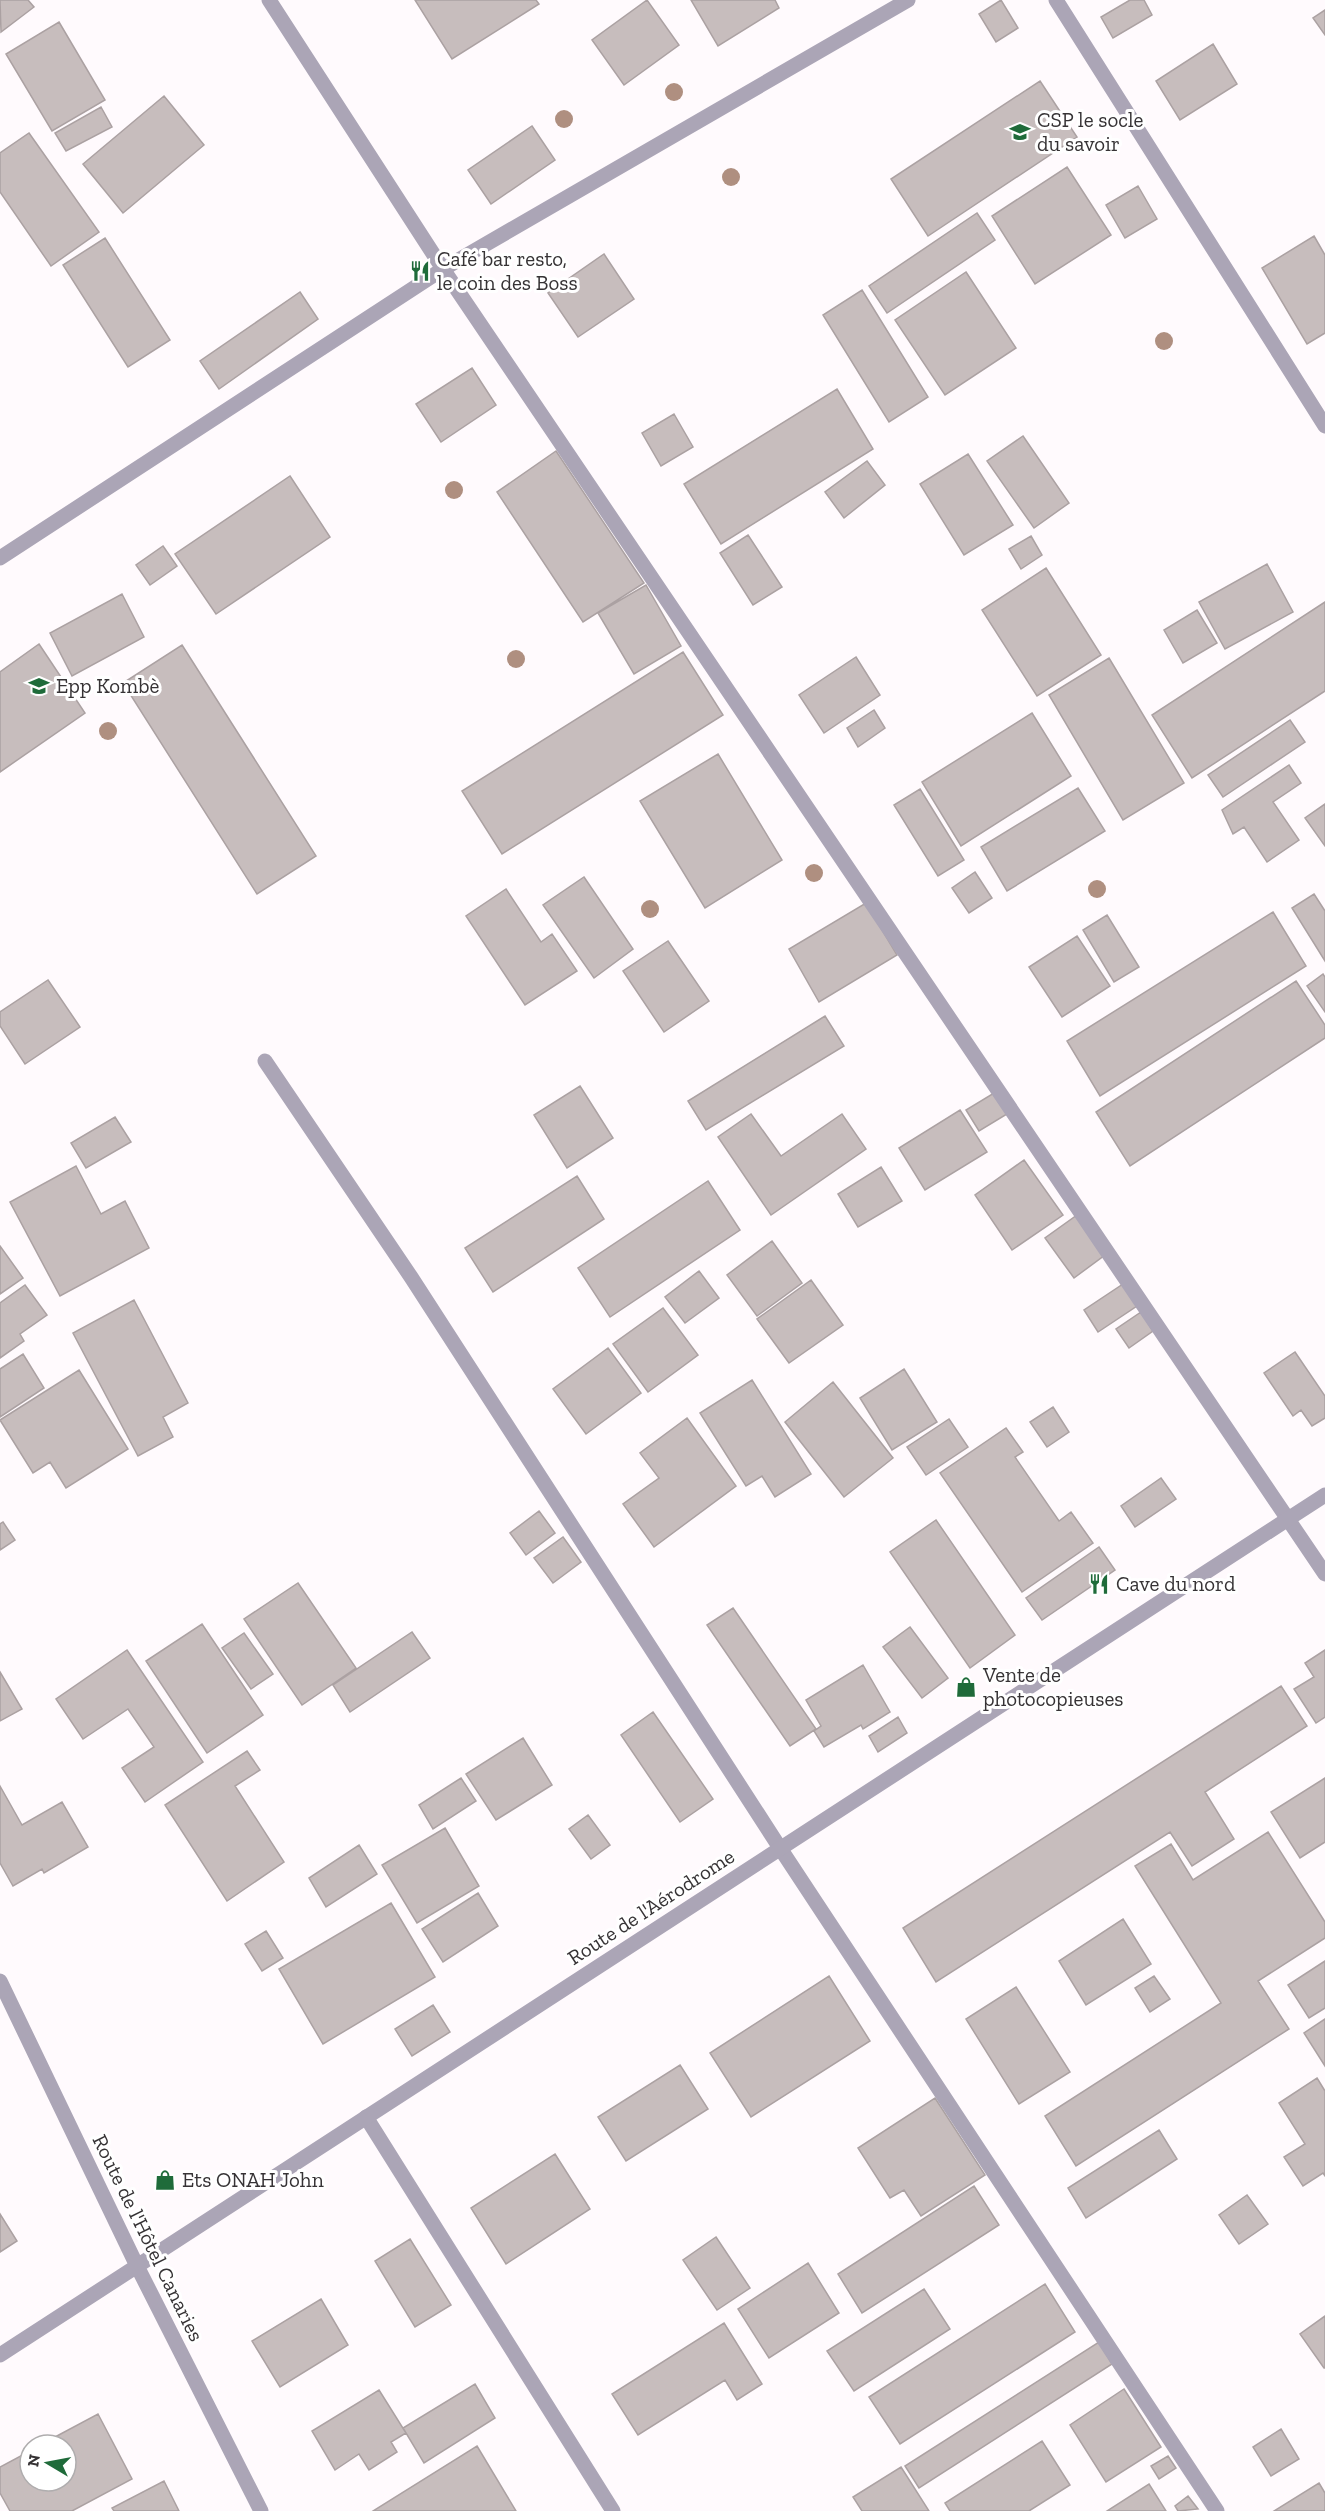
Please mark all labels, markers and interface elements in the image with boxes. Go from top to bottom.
place label: CSP le socle du savoir [1037,107,1144,156]
school or university icon: CSP le socle du savoir [1008,120,1032,144]
place label: Café bar resto, le coin des Boss [437,246,578,295]
restaurant icon: Café bar resto, le coin des Boss [408,259,432,283]
place label: Epp Kombè [56,673,159,698]
school or university icon: Epp Kombè [27,674,51,698]
place label: Cave du nord [1116,1571,1236,1596]
restaurant icon: Cave du nord [1087,1572,1111,1596]
place label: Vente de photocopieuses [982,1662,1123,1711]
shop icon: Vente de photocopieuses [954,1675,978,1699]
street label: Route de l'Aérodrome [563,1843,739,1970]
street label: Route de l'Hôtel Canaries [87,2130,209,2345]
place label: Ets ONAH John [182,2167,324,2192]
shop icon: Ets ONAH John [153,2168,177,2192]
north arrow [18,2433,78,2493]
text: N [23,2453,44,2468]

